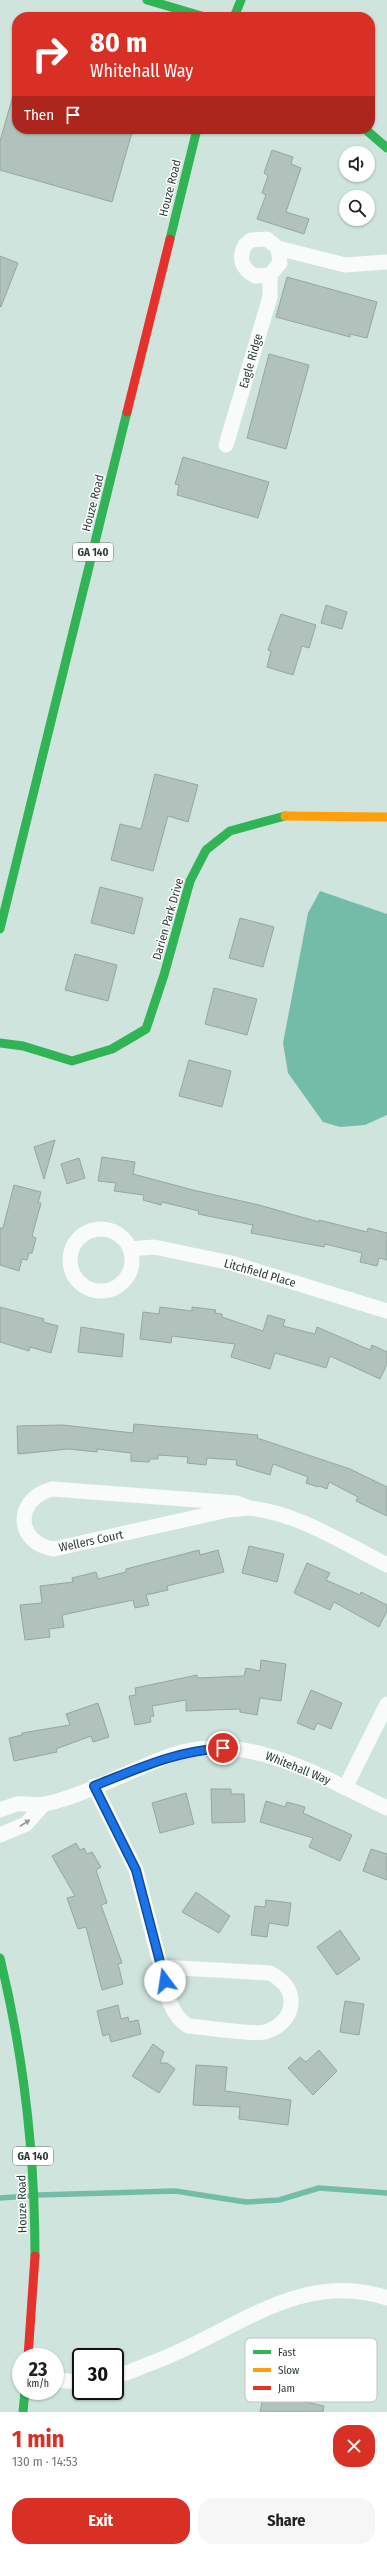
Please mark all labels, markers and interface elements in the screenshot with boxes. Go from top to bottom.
text: 80 m [90,26,147,59]
icon: right [24,28,76,80]
text: Whitehall Way [90,60,193,82]
icon: arrive [62,104,84,126]
text: Then [24,106,54,124]
map controls [339,146,375,226]
button: sound [339,146,375,182]
street label: Houze Road [156,158,184,218]
button: search [339,190,375,226]
street label: Eagle Ridge [237,332,265,390]
street label: Houze Road [79,473,107,533]
road number: GA 140 [73,543,113,561]
street label: Darien Park Drive [150,876,186,962]
street label: Litchfield Place [222,1256,298,1290]
street label: Wellers Court [57,1527,125,1555]
pin [206,1731,240,1765]
icon: arrive [212,1737,234,1759]
street label: Whitehall Way [263,1749,333,1788]
one-way arrow [19,1819,30,1827]
position arrow [144,1960,186,2002]
road number: GA 140 [13,2147,53,2165]
street label: Houze Road [14,2175,30,2233]
legend [245,2338,377,2402]
text: Fast [278,2346,296,2359]
speed limit sign: 30 [72,2348,124,2400]
text: 23 [29,2357,47,2381]
text: Slow [278,2364,299,2377]
text: km/h [27,2378,49,2390]
text: Jam [278,2382,295,2395]
text: 1 min [12,2425,64,2453]
button: close [333,2425,375,2467]
text: 130 m · 14:53 [12,2454,78,2469]
button: Exit [12,2498,190,2544]
button: Share [198,2498,375,2544]

